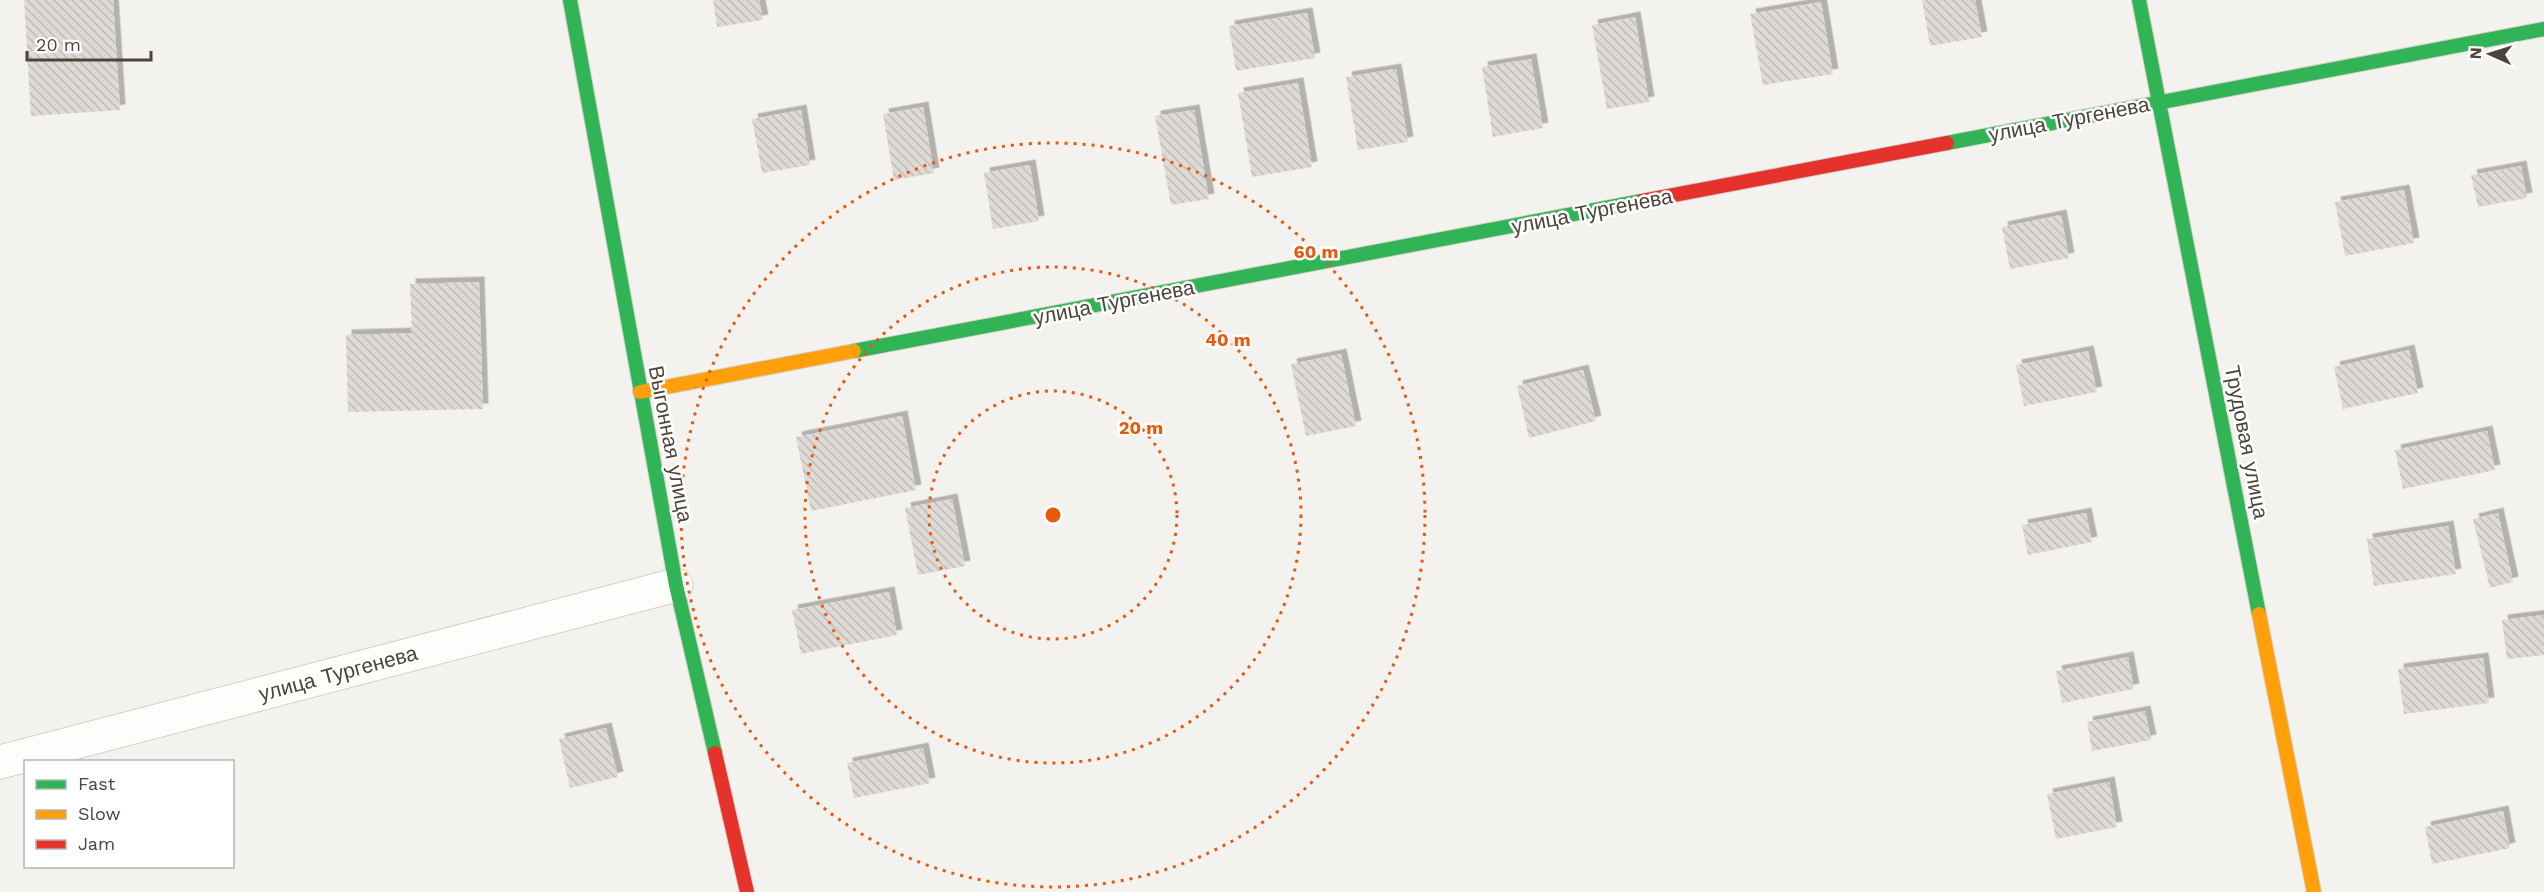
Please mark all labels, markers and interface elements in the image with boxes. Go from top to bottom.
scale bar [27,24,152,62]
north arrow [2460,24,2520,84]
text: 20 m [36,34,81,55]
text: N [2466,47,2485,60]
street label: улица Тургенева [1986,91,2152,147]
street label: улица Тургенева [1509,183,1675,239]
text: 60 m [1294,241,1338,262]
street label: улица Тургенева [1031,274,1197,330]
text: 40 m [1205,329,1251,350]
street label: Трудовая улица [2220,363,2274,521]
street label: Выгонная улица [644,364,699,525]
text: 20 m [1119,417,1163,438]
centre of rings [1043,505,1063,525]
street label: улица Тургенева [256,640,420,706]
legend [24,760,234,868]
text: Fast [78,773,116,794]
text: Slow [78,803,121,824]
text: Jam [78,833,115,854]

